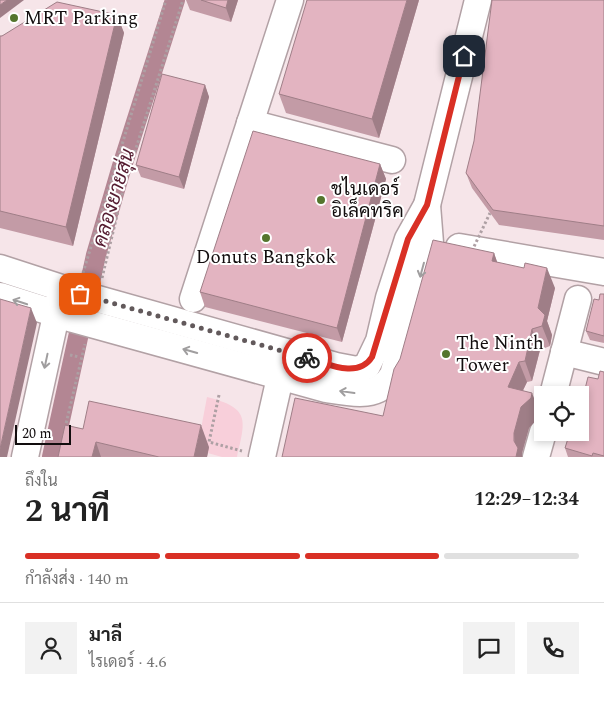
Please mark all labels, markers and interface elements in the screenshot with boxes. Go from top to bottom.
place label: MRT Parking [24,4,138,33]
marker: MRT Parking [8,12,20,24]
pin [443,35,485,77]
icon: home [450,42,478,70]
water label: คลองยายสุ่น [85,145,143,251]
place label: ชไนเดอร์ อิเล็คทริค [331,175,404,226]
marker: ชไนเดอร์ อิเล็คทริค [315,194,327,206]
marker: Donuts Bangkok [260,232,272,244]
place label: Donuts Bangkok [196,243,337,272]
one-way arrow [417,262,427,278]
pin [59,273,101,315]
icon: bag [66,280,94,308]
one-way arrow [12,297,28,307]
place label: The Ninth Tower [456,329,544,380]
courier [282,333,332,383]
icon: bike [293,344,321,372]
one-way arrow [182,346,198,356]
marker: The Ninth Tower [440,348,452,360]
one-way arrow [40,353,50,369]
map controls [534,386,589,441]
button: locate [534,386,589,441]
one-way arrow [339,387,355,397]
scale bar [15,422,71,445]
text: 20 m [22,423,52,444]
text: ถึงใน [25,469,58,493]
text: 12:29–12:34 [474,485,579,514]
text: 2 นาที [25,487,110,536]
text: กำลังส่ง · 140 m [25,567,129,591]
text: มาลี [89,621,122,650]
button: person [25,622,77,674]
button: chat [463,622,515,674]
button: phone [527,622,579,674]
text: ไรเดอร์ · 4.6 [89,650,167,674]

